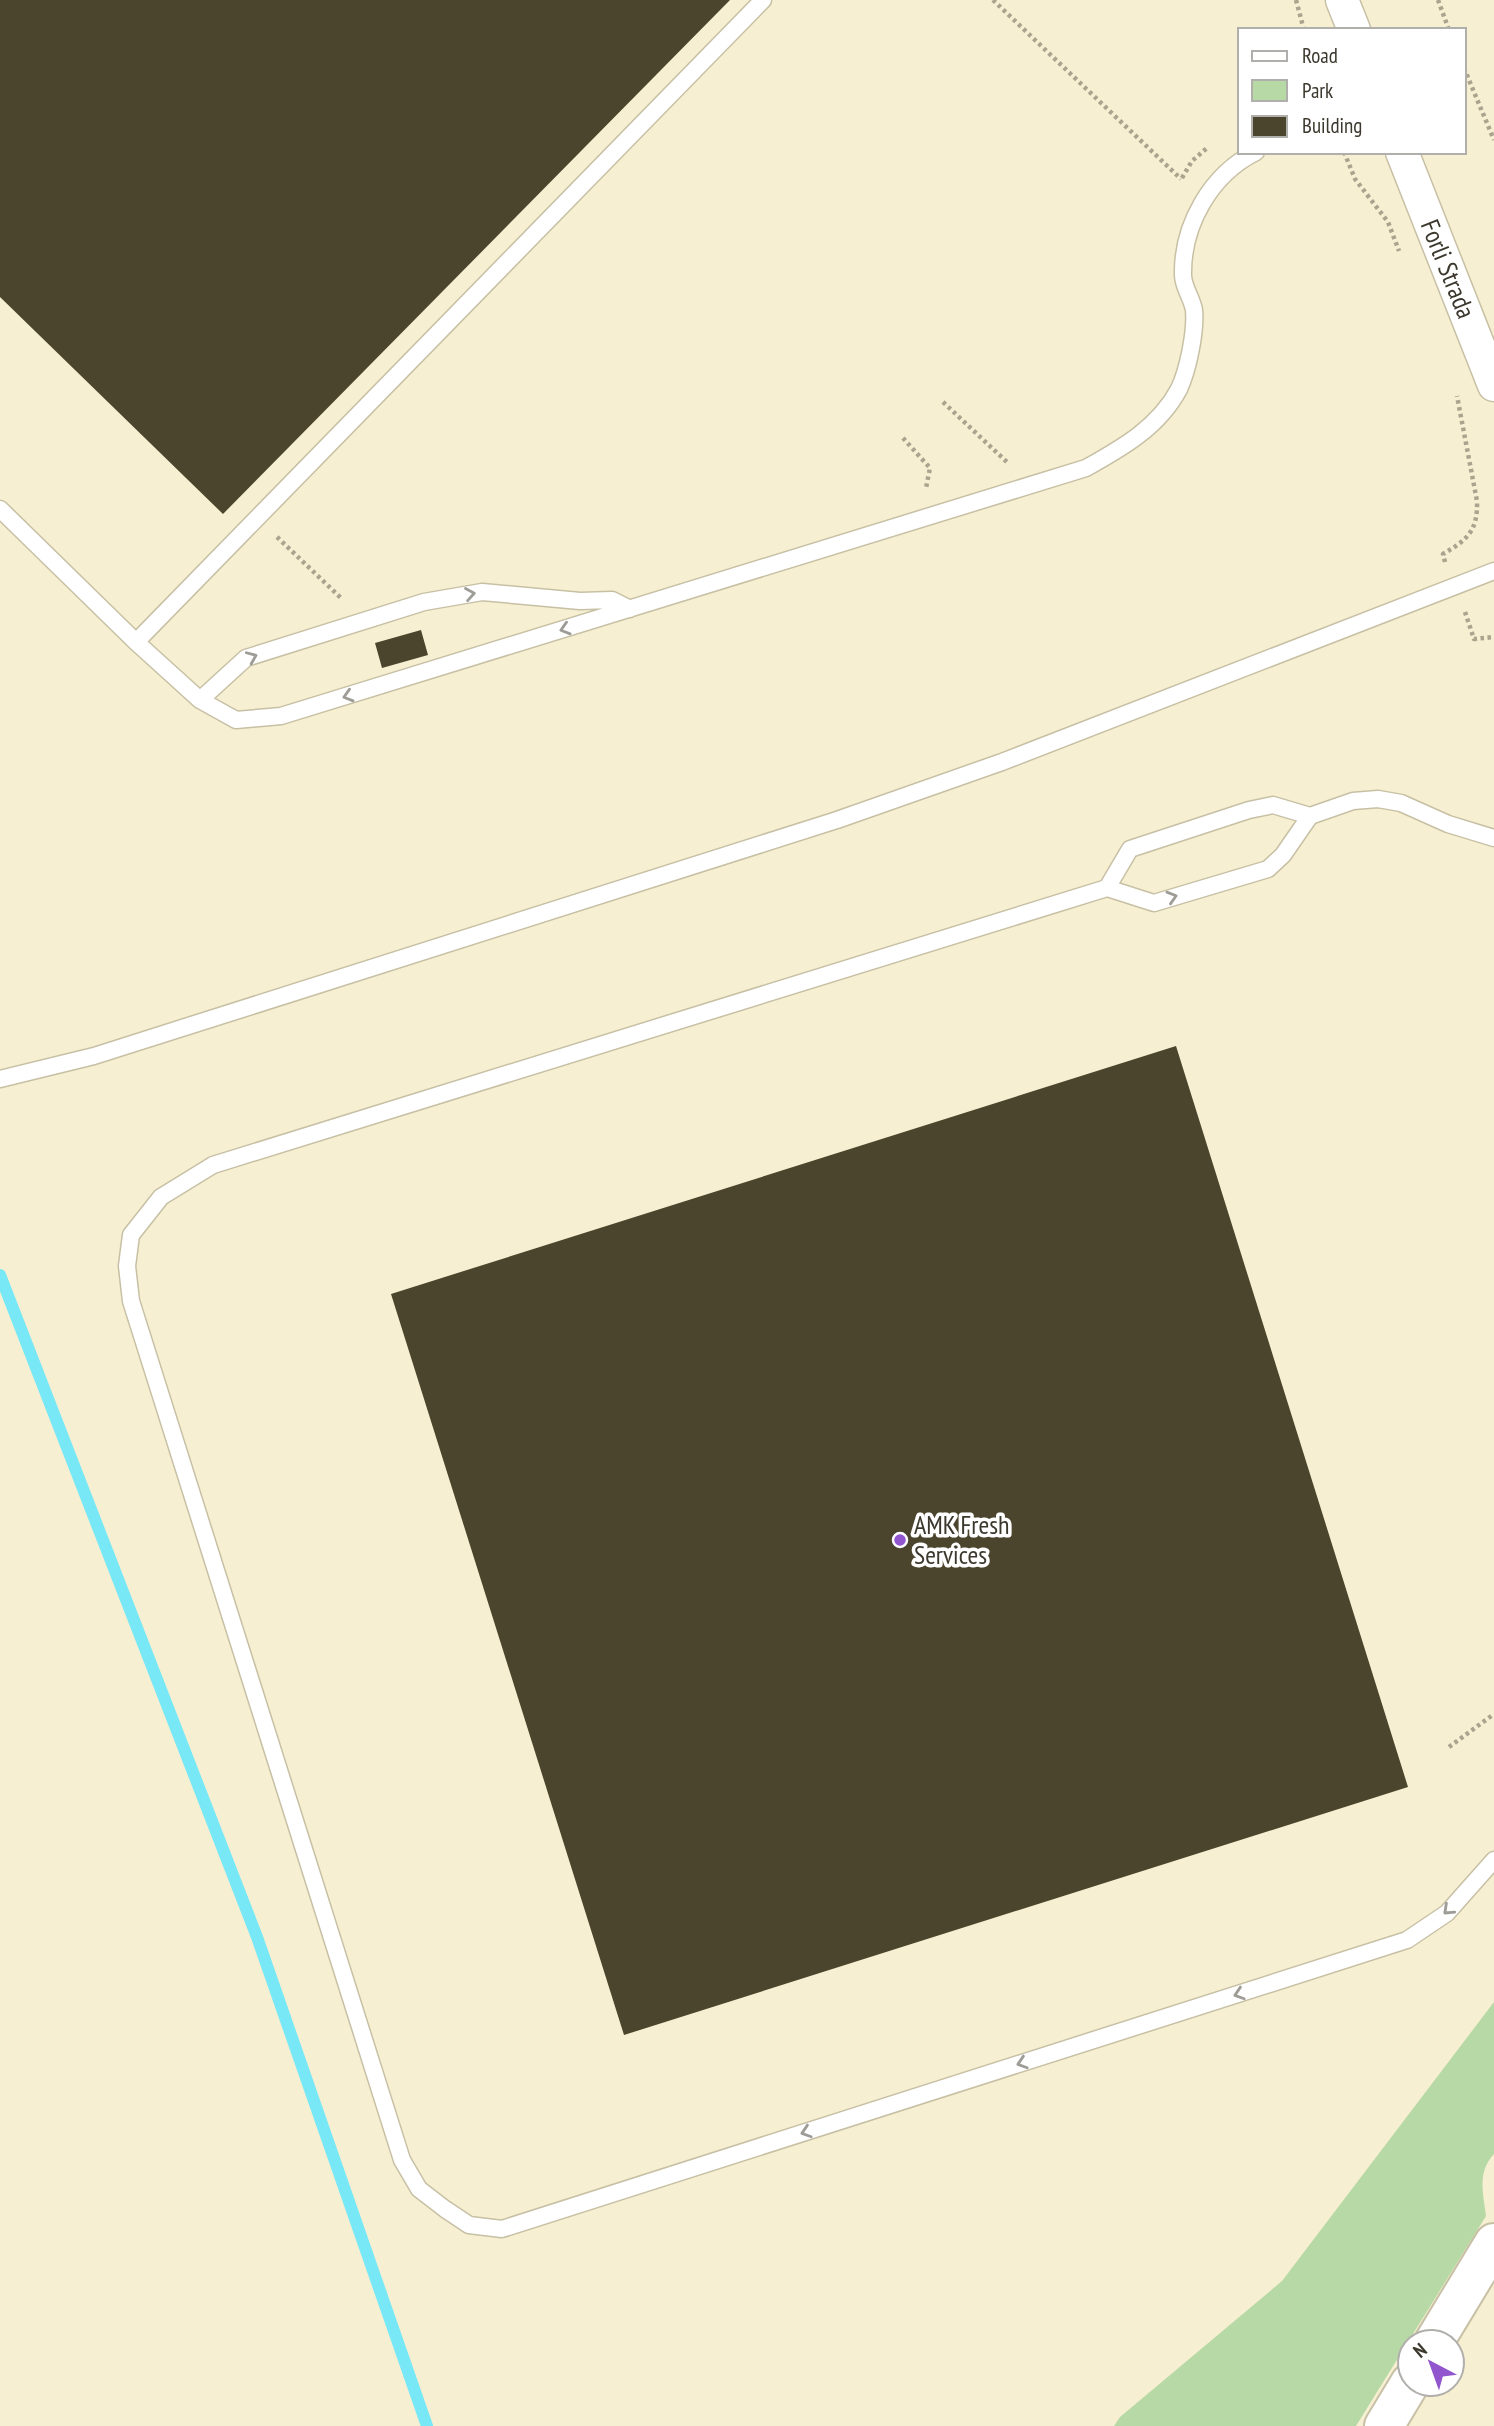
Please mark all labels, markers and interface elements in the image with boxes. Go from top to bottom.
legend [1238,28,1466,154]
text: Road [1302,42,1338,69]
text: Park [1302,77,1333,104]
text: Building [1302,112,1362,139]
street label: Forli Strada [1414,215,1483,323]
one-way arrow [464,587,476,602]
one-way arrow [559,621,572,635]
one-way arrow [245,652,257,666]
one-way arrow [342,688,354,702]
one-way arrow [1166,891,1178,906]
place label: AMK Fresh Services [914,1508,1009,1571]
marker: AMK Fresh Services [892,1532,908,1548]
one-way arrow [1443,1902,1456,1915]
one-way arrow [1233,1985,1245,2000]
one-way arrow [1017,2055,1029,2069]
one-way arrow [800,2124,812,2139]
north arrow [1396,2328,1466,2398]
text: N [1408,2338,1432,2363]

